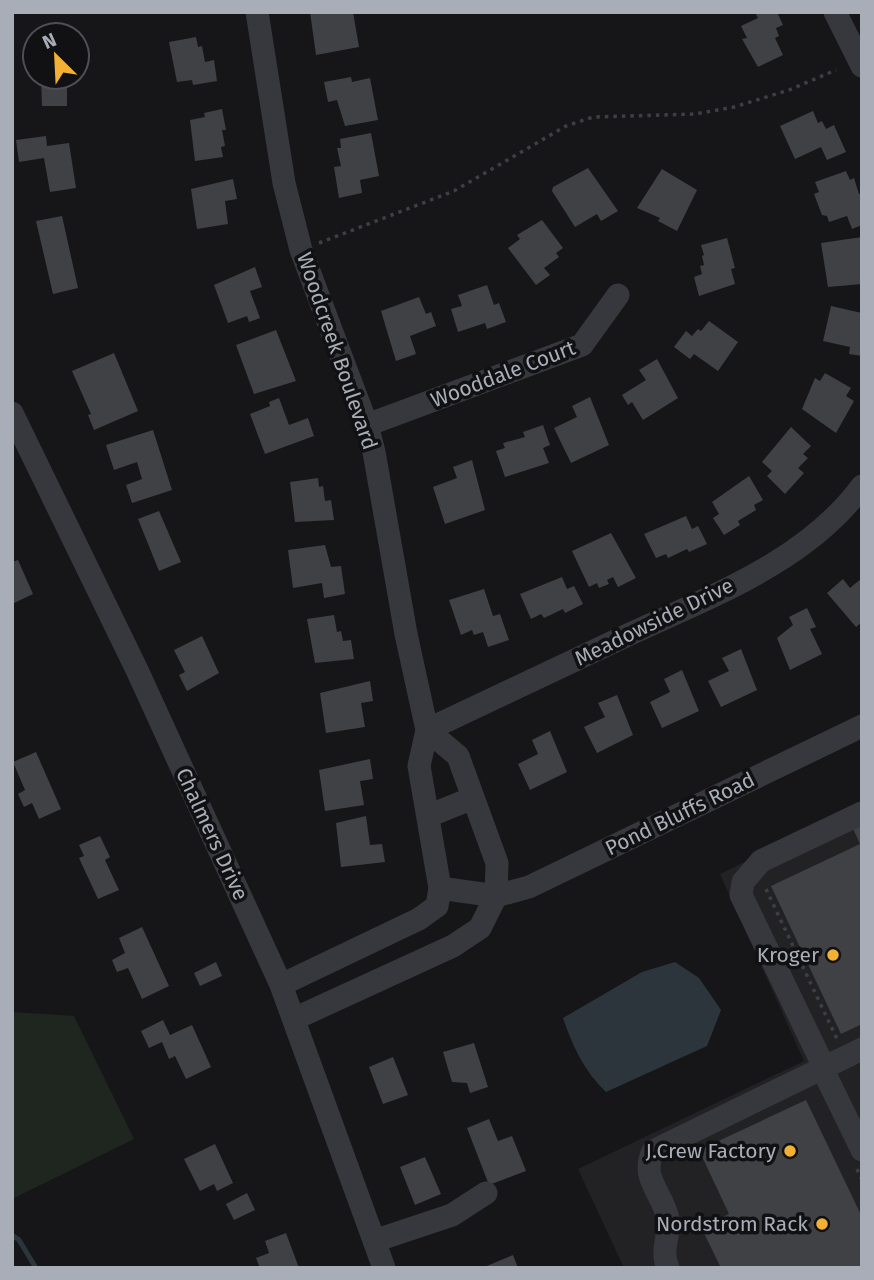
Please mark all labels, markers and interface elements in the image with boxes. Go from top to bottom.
north arrow [21,21,91,91]
text: N [39,28,60,54]
street label: Woodcreek Boulevard [291,249,383,453]
street label: Wooddale Court [427,334,579,413]
street label: Meadowside Drive [570,572,738,672]
street label: Chalmers Drive [170,764,254,904]
street label: Pond Bluffs Road [601,767,759,861]
place label: Kroger [757,942,819,968]
marker: Kroger [825,947,841,963]
place label: J.Crew Factory [646,1138,777,1164]
marker: J.Crew Factory [782,1143,798,1159]
place label: Nordstrom Rack [656,1211,808,1237]
marker: Nordstrom Rack [814,1216,830,1232]

